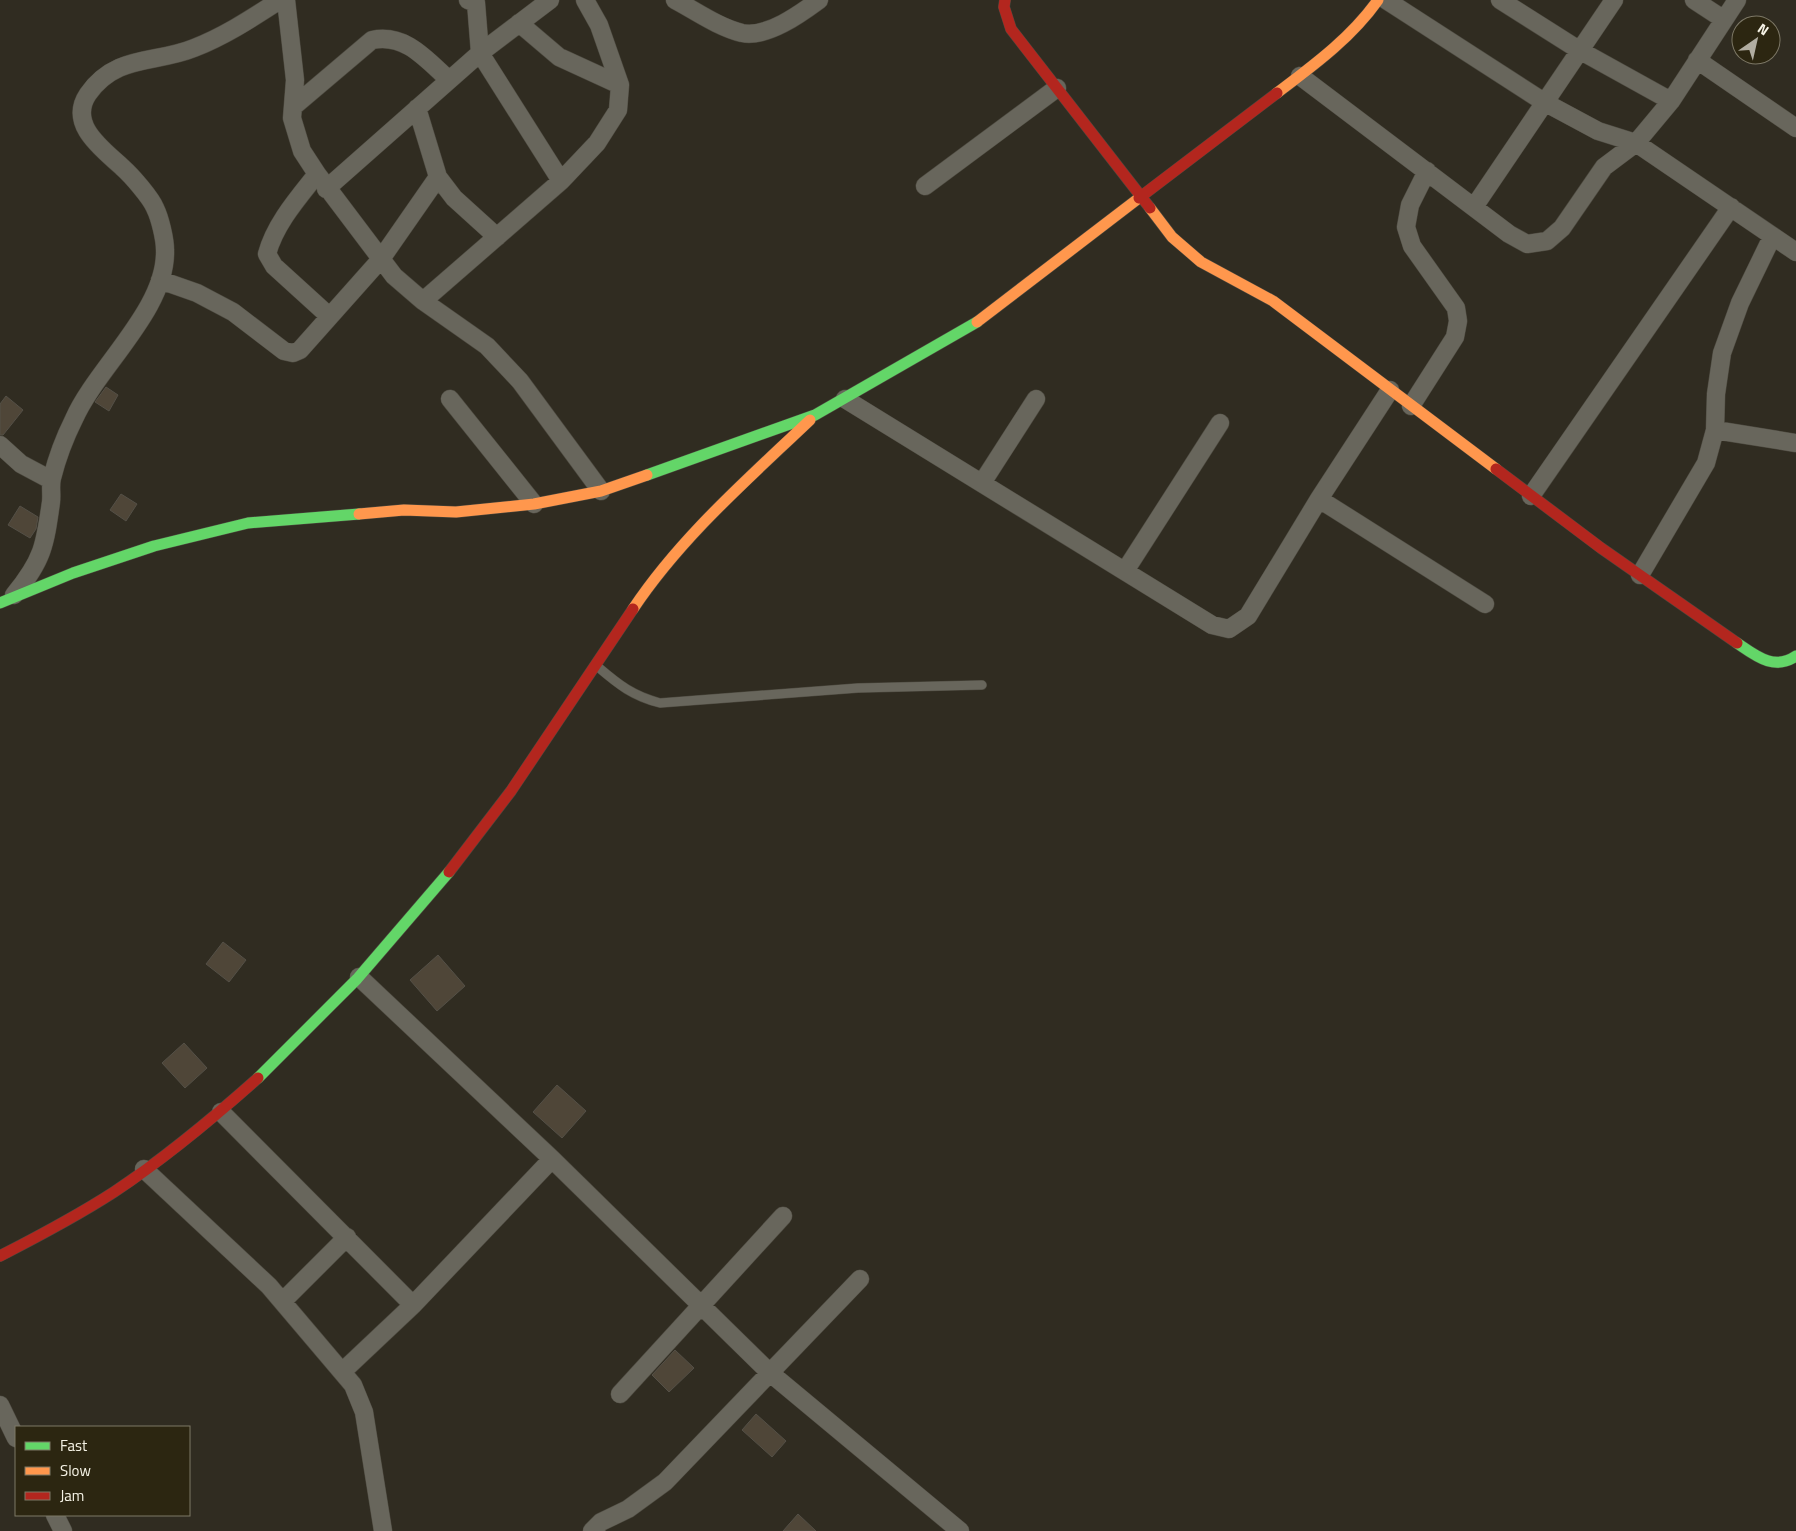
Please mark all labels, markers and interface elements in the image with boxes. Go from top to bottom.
north arrow [1731,15,1781,65]
text: N [1754,17,1773,40]
legend [15,1426,190,1516]
text: Fast [60,1434,88,1457]
text: Slow [60,1459,91,1482]
text: Jam [60,1484,84,1507]

